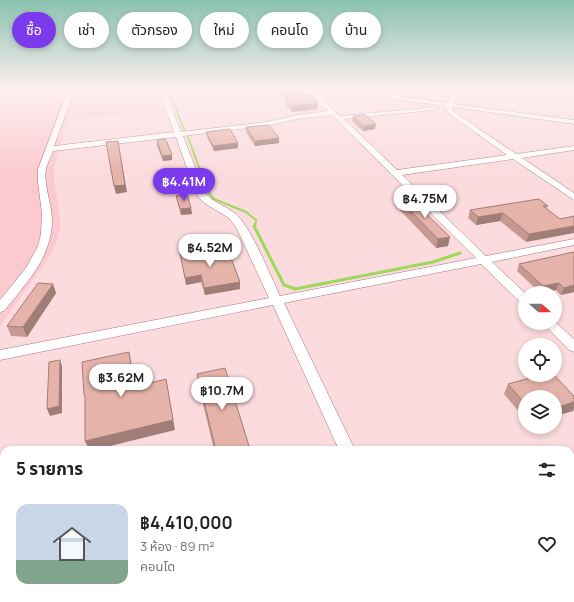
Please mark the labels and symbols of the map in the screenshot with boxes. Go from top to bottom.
pin: ฿4.41M [151,168,217,202]
pin: ฿4.75M [392,185,458,219]
pin: ฿4.52M [177,234,243,268]
north arrow [518,286,562,330]
pin: ฿3.62M [88,364,154,398]
pin: ฿10.7M [189,377,255,411]

